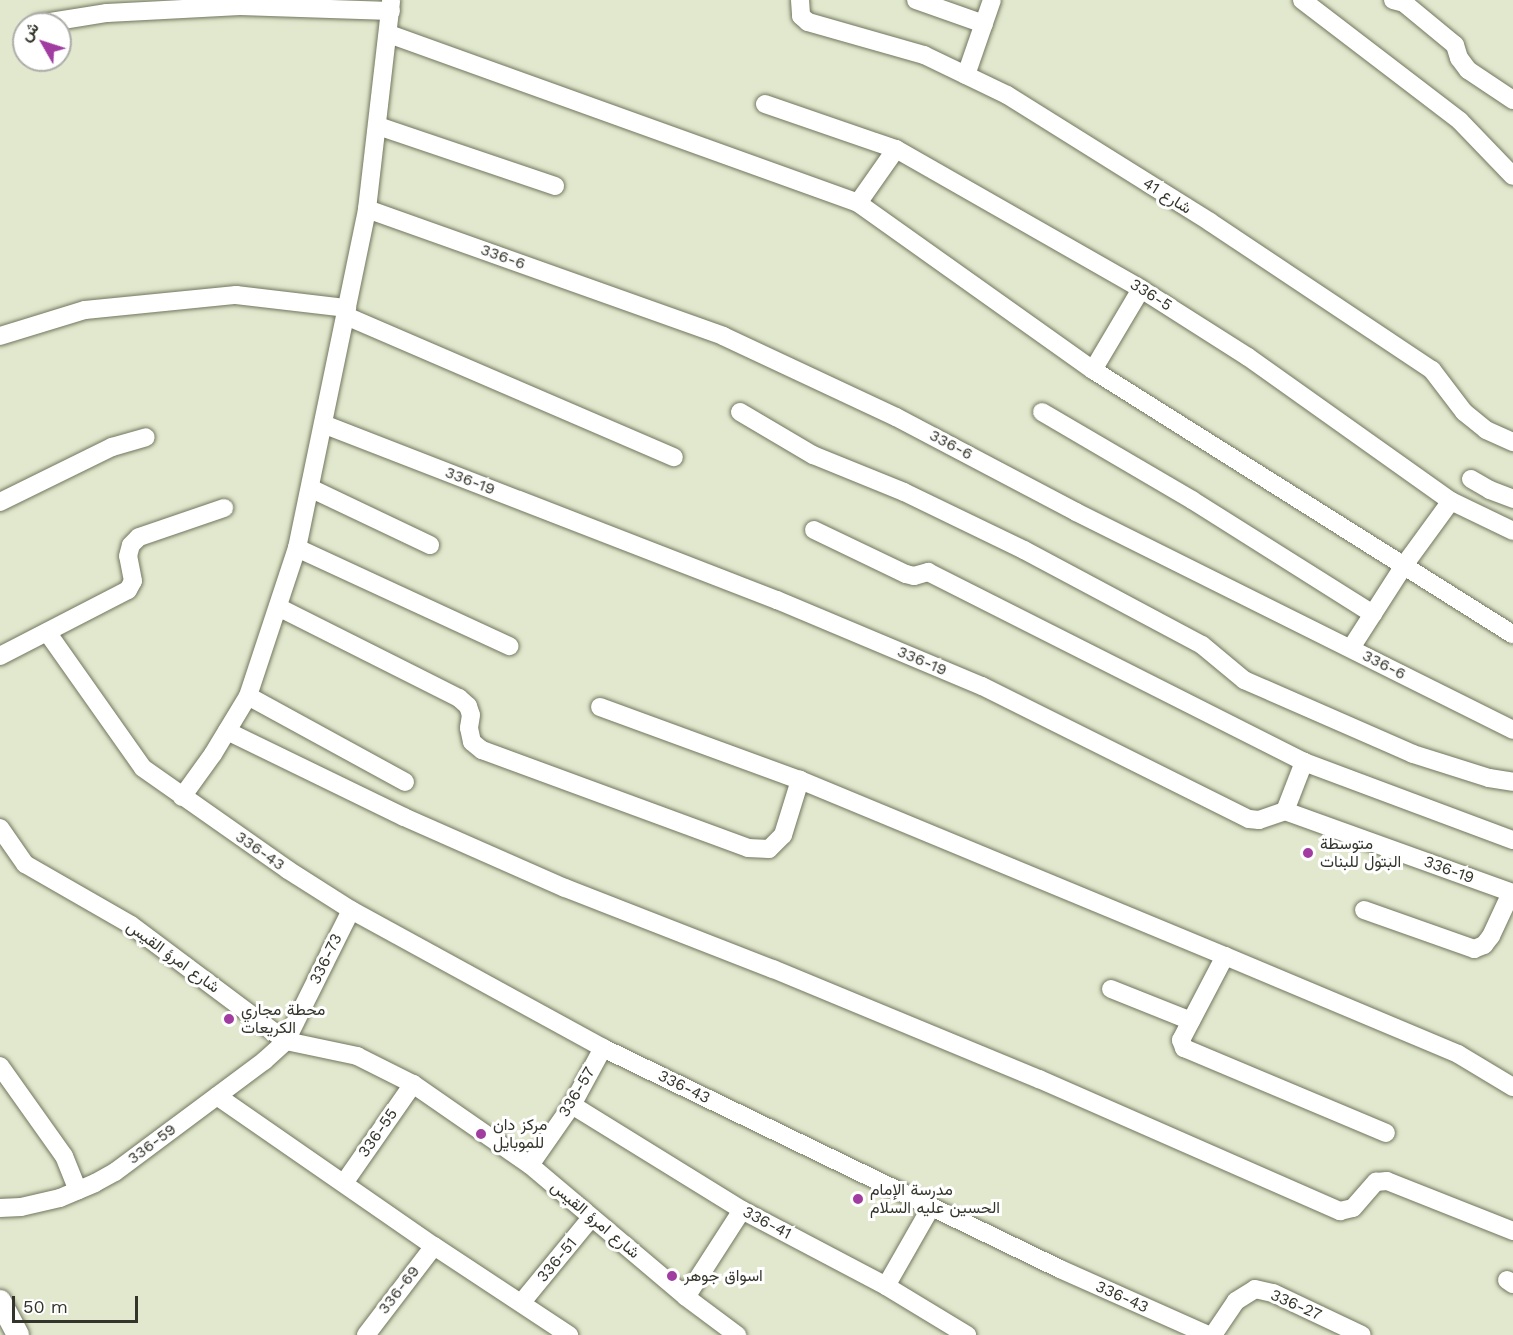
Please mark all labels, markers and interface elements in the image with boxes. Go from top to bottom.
north arrow [12,12,72,72]
text: ش [16,18,43,45]
street label: شارع 41 [1139,174,1195,218]
street label: 336-6 [478,240,528,274]
street label: 336-5 [1126,275,1176,315]
street label: 336-6 [926,426,976,464]
street label: 336-19 [442,463,498,499]
street label: 336-19 [894,642,950,680]
street label: 336-6 [1359,646,1409,684]
street label: 336-43 [232,827,288,875]
place label: متوسطة البتول للبنات [1320,834,1401,872]
marker: متوسطة البتول للبنات [1301,846,1315,860]
street label: 336-19 [1421,852,1477,888]
street label: شارع امرؤ القيس [123,917,223,997]
street label: 336-73 [306,931,346,987]
place label: محطة مجاري الكريعات [241,1000,325,1038]
marker: محطة مجاري الكريعات [222,1012,236,1026]
street label: 336-57 [555,1064,599,1120]
street label: 336-43 [655,1066,713,1108]
street label: 336-55 [354,1105,402,1161]
place label: مركز دان للموبايل [493,1115,547,1153]
street label: 336-59 [124,1120,180,1168]
marker: مركز دان للموبايل [474,1127,488,1141]
street label: شارع امرؤ القيس [547,1177,643,1263]
place label: مدرسة الإمام الحسين عليه السلام [870,1180,1000,1218]
marker: مدرسة الإمام الحسين عليه السلام [851,1192,865,1206]
street label: 336-41 [739,1202,795,1244]
street label: 336-51 [533,1234,581,1286]
street label: 336-69 [374,1262,424,1318]
place label: اسواق جوهر [684,1266,763,1286]
marker: اسواق جوهر [665,1269,679,1283]
street label: 336-43 [1093,1277,1151,1317]
scale bar [15,1284,141,1322]
street label: 336-27 [1267,1285,1325,1325]
text: 50 m [23,1296,68,1317]

